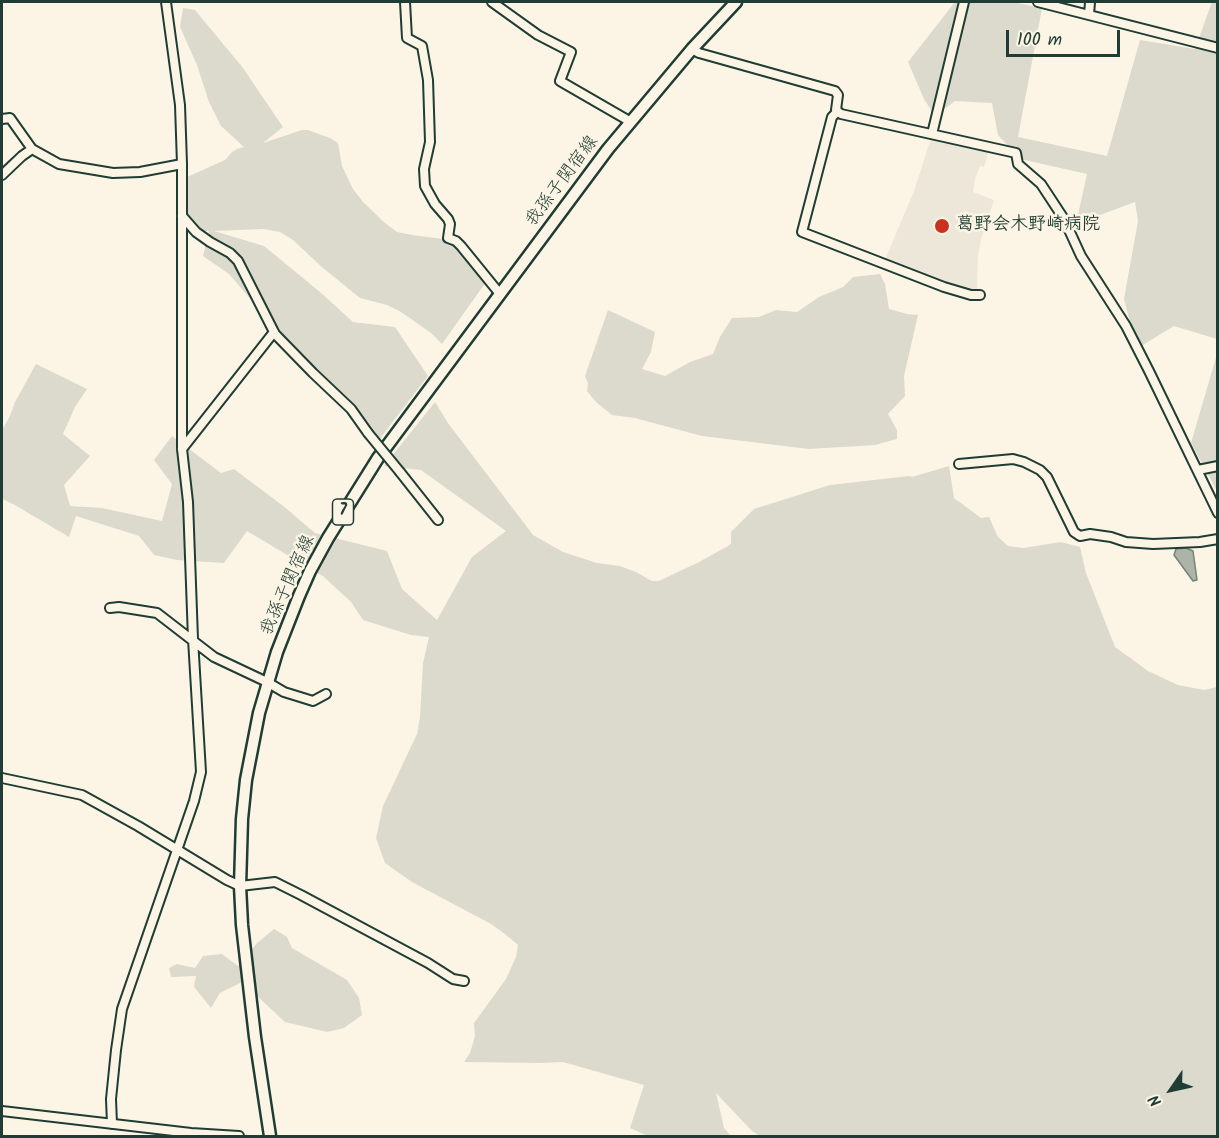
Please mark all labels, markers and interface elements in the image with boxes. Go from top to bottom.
scale bar [1009,18,1123,56]
text: 100 m [1017,26,1062,55]
street label: 我孫子関宿線 [522,132,604,232]
place label: 葛野会木野崎病院 [956,215,1100,237]
marker: 葛野会木野崎病院 [933,217,951,235]
road number: 7 [332,499,354,525]
street label: 我孫子関宿線 [257,532,321,640]
north arrow [1141,1060,1201,1120]
text: N [1142,1089,1169,1112]

